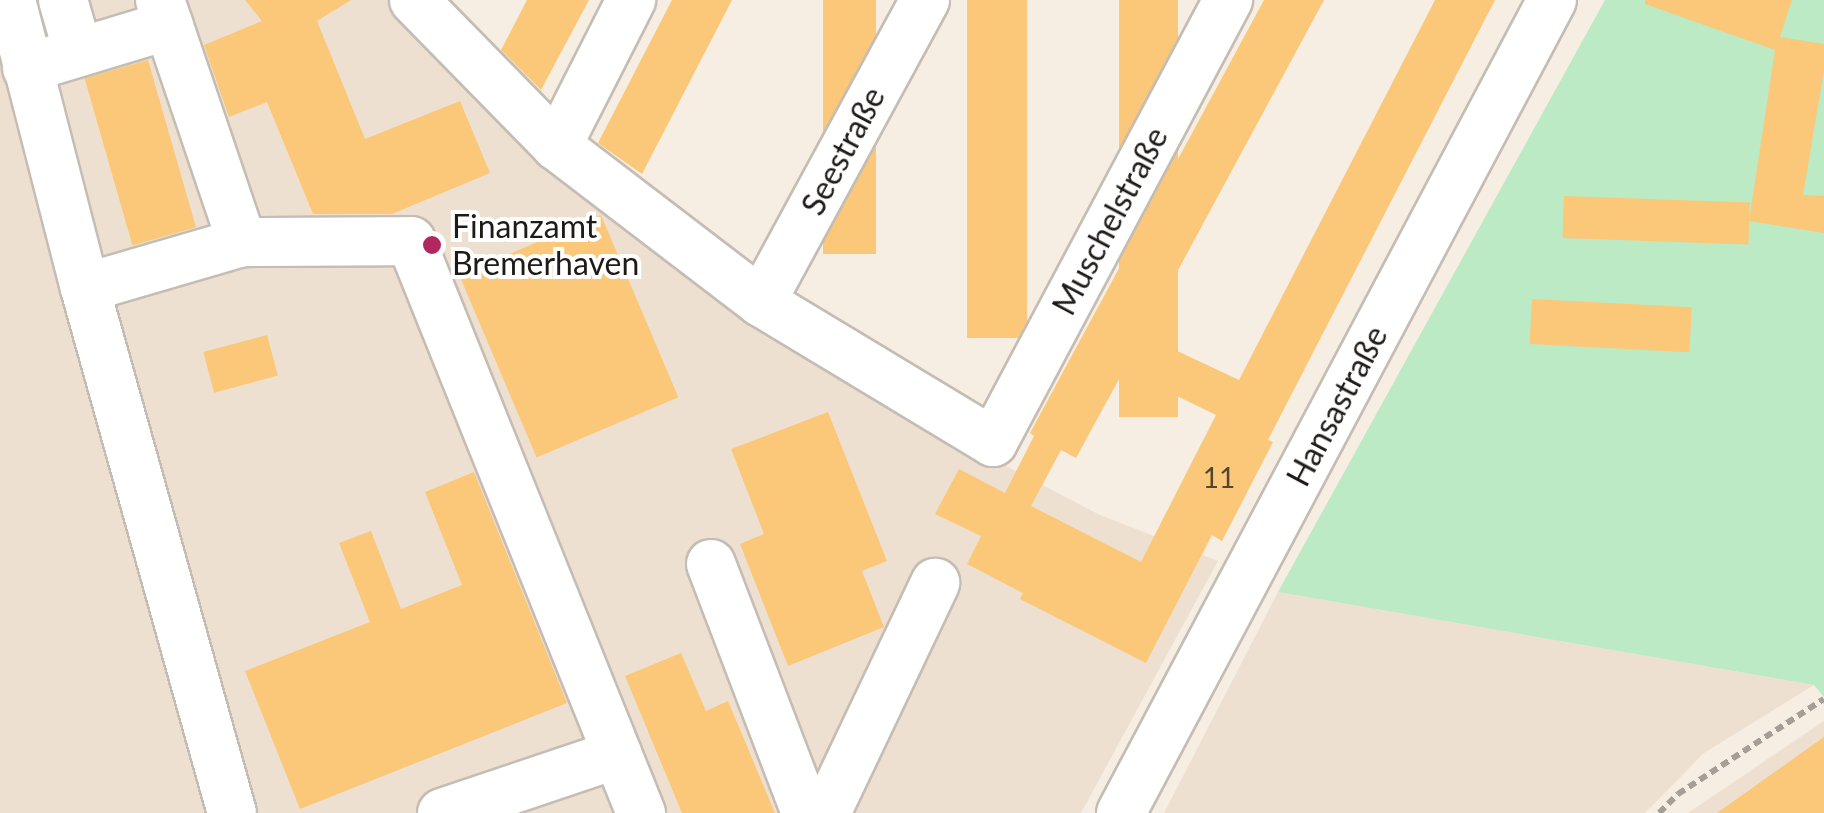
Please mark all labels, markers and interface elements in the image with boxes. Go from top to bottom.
street label: Seestraße [793,81,893,221]
street label: Muschelstraße [1045,121,1175,321]
place label: Finanzamt Bremerhaven [452,208,639,283]
marker: Finanzamt Bremerhaven [421,234,443,256]
street label: Hansastraße [1279,319,1395,493]
house number: 11 [1203,460,1235,494]

